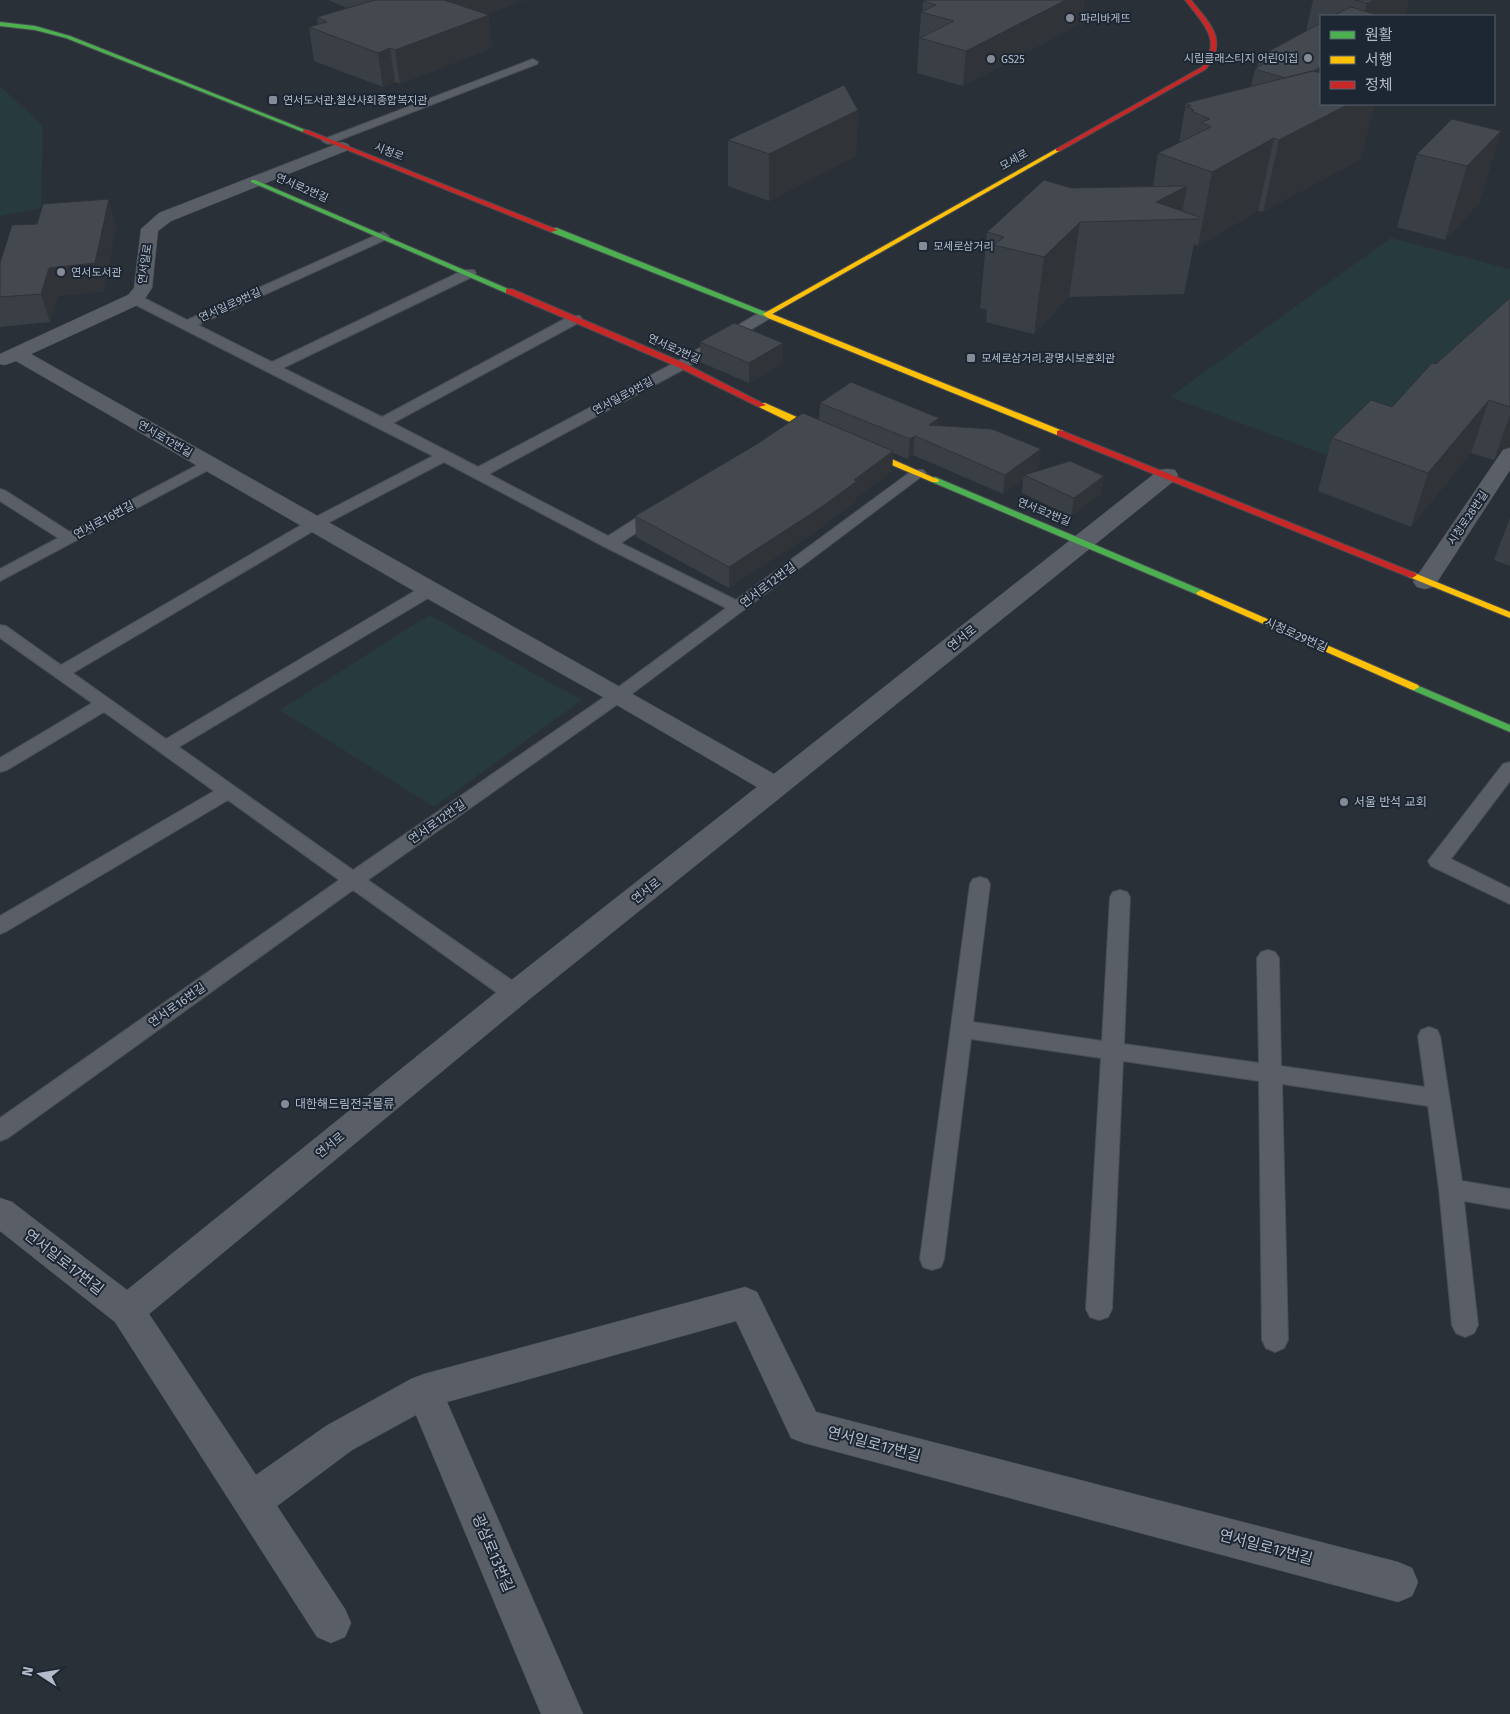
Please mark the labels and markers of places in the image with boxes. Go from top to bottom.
marker: 파리바게뜨 [1064,12,1076,24]
place label: 파리바게뜨 [1080,12,1131,25]
place label: 시립클래스티지 어린이집 [1184,52,1298,65]
marker: 시립클래스티지 어린이집 [1302,52,1314,64]
marker: GS25 [985,53,997,65]
place label: GS25 [1001,53,1025,66]
marker: 연서도서관.철산사회종합복지관 [267,94,279,106]
place label: 연서도서관.철산사회종합복지관 [283,94,427,107]
marker: 모세로삼거리 [917,240,929,252]
place label: 모세로삼거리 [933,240,994,253]
marker: 연서도서관 [55,266,67,278]
place label: 연서도서관 [71,266,122,279]
marker: 모세로삼거리.광명시보훈회관 [965,352,977,364]
place label: 모세로삼거리.광명시보훈회관 [981,352,1115,365]
place label: 서울 반석 교회 [1354,795,1427,809]
marker: 서울 반석 교회 [1338,796,1350,808]
place label: 대한해드림전국물류 [295,1097,394,1111]
marker: 대한해드림전국물류 [279,1098,291,1110]

